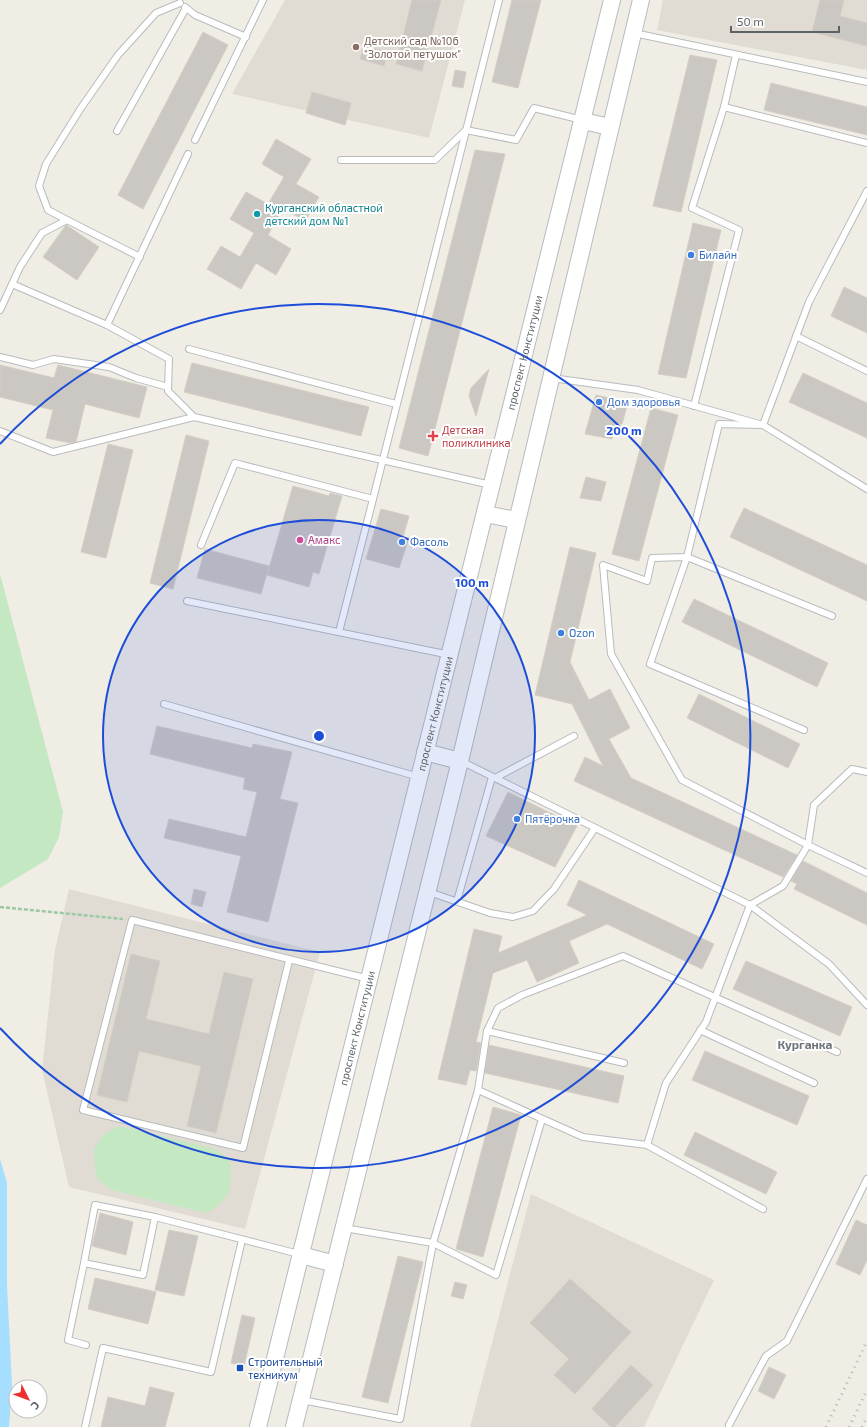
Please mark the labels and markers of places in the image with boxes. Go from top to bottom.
place label: Детский сад №106 "Золотой петушок" [364,34,461,61]
marker: Детский сад №106 "Золотой петушок" [351,42,361,52]
place label: Курганский областной детский дом №1 [265,201,383,227]
marker: Курганский областной детский дом №1 [252,209,262,219]
place label: Билайн [699,248,737,261]
marker: Билайн [686,250,696,260]
place label: Дом здоровья [607,395,680,408]
marker: Дом здоровья [594,397,604,407]
place label: Детская поликлиника [442,423,511,449]
marker: Детская поликлиника [427,430,439,442]
place label: Амакс [308,533,340,546]
marker: Амакс [295,535,305,545]
place label: Фасоль [410,535,449,548]
marker: Фасоль [397,537,407,547]
place label: Ozon [569,626,595,639]
marker: Ozon [556,628,566,638]
centre of rings [312,729,326,743]
place label: Пятёрочка [525,812,580,825]
marker: Пятёрочка [512,814,522,824]
place label: Строительный техникум [248,1355,323,1382]
marker: Строительный техникум [235,1363,245,1373]

